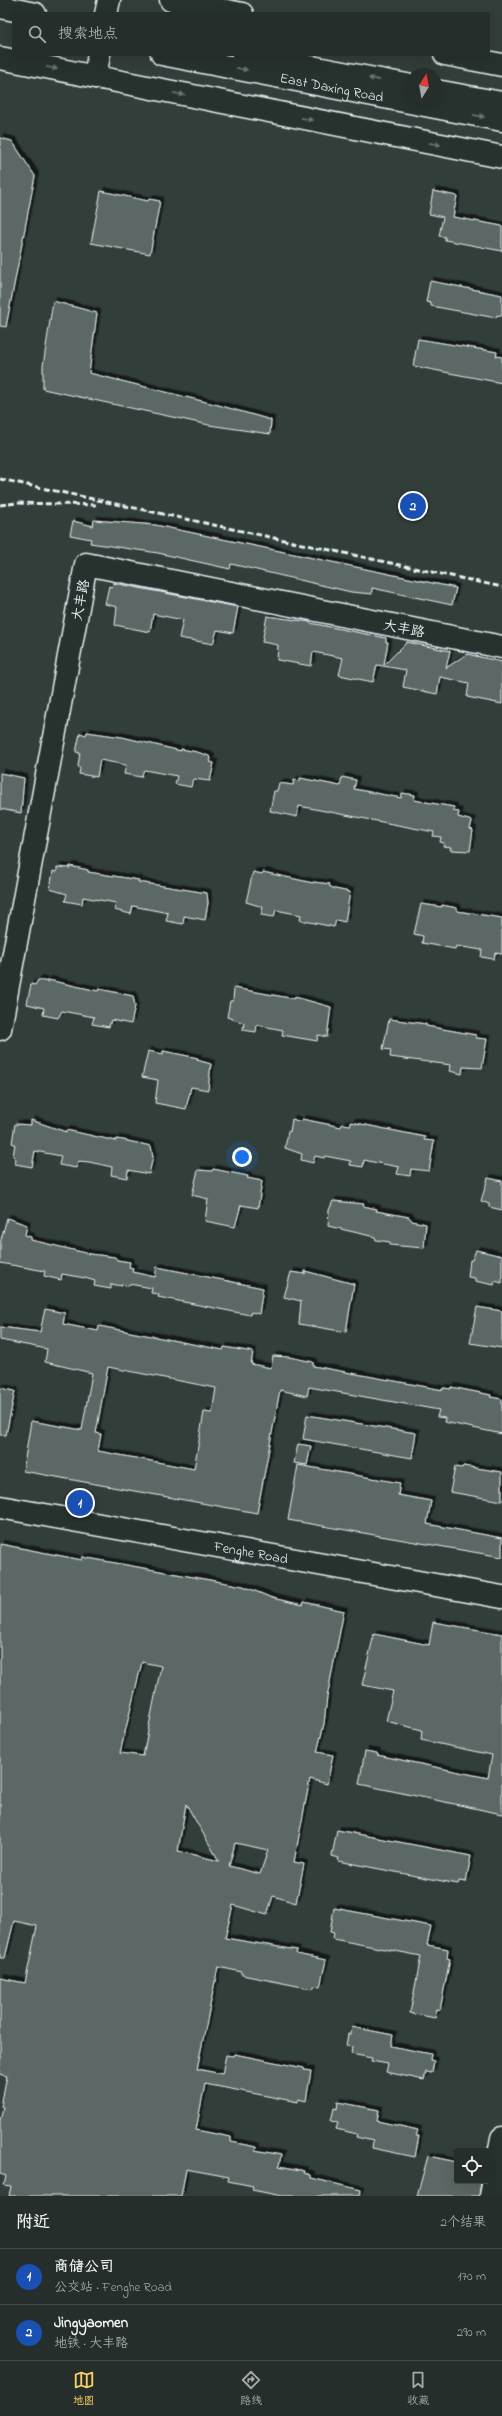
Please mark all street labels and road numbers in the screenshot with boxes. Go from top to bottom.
street label: East Daxing Road [278,68,385,109]
street label: 大丰路 [67,578,96,623]
street label: 大丰路 [381,615,426,644]
street label: Fenghe Road [211,1536,290,1570]

